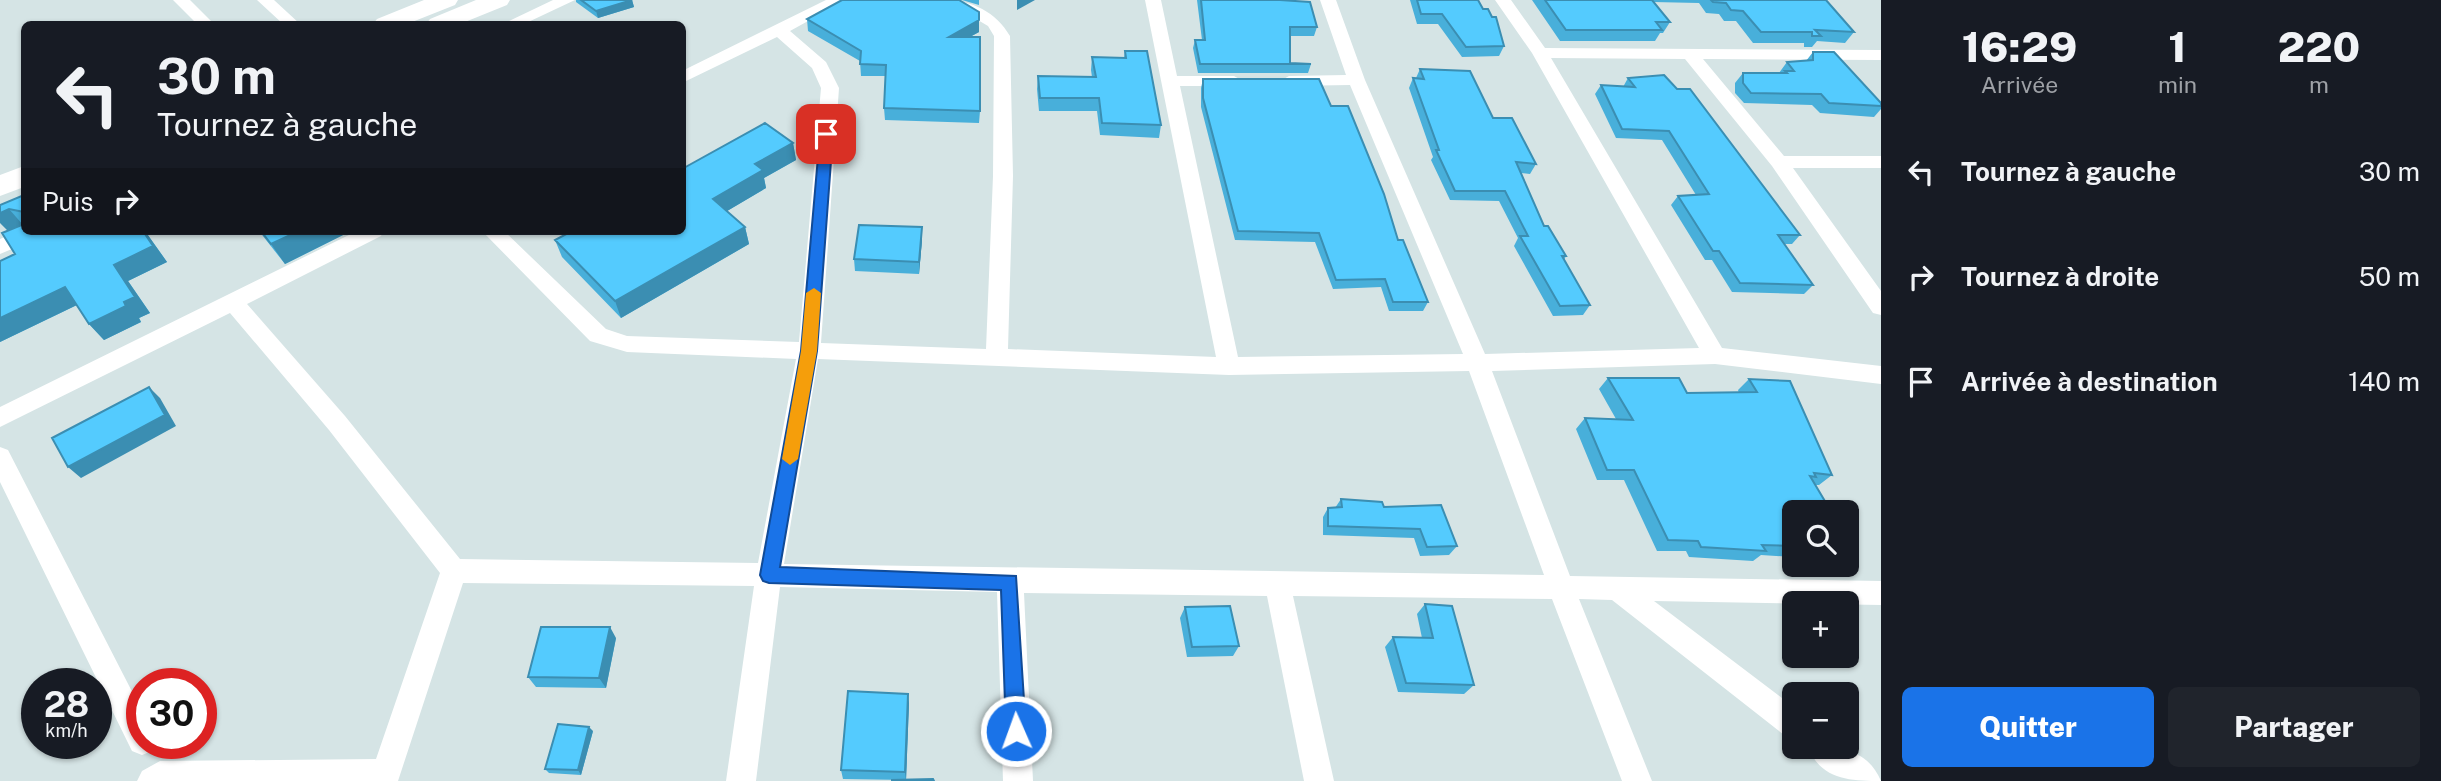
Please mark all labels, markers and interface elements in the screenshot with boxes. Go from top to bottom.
text: 16:29 [1962,22,2077,71]
text: 1 [2168,22,2187,71]
text: 220 [2278,22,2360,71]
text: 30 m [157,47,276,105]
icon: left [42,49,133,140]
text: Arrivée [1981,71,2058,98]
text: min [2158,71,2197,98]
text: m [2309,71,2329,98]
pin [796,104,856,164]
text: Tournez à gauche [157,106,417,143]
icon: arrive [807,115,845,153]
icon: left [1902,153,1940,191]
text: Tournez à gauche [1961,156,2176,187]
text: 30 m [2359,156,2420,187]
icon: right [107,182,145,220]
text: Puis [42,186,93,217]
icon: right [1902,258,1940,296]
text: Tournez à droite [1961,261,2159,292]
text: 50 m [2359,261,2420,292]
icon: arrive [1902,363,1940,401]
text: Arrivée à destination [1961,366,2218,397]
text: 140 m [2348,366,2420,397]
map controls [1782,500,1859,759]
button: search [1782,500,1859,577]
button: + [1782,591,1859,668]
speed limit sign: 30 [126,668,217,759]
button: − [1782,682,1859,759]
text: 28 [44,684,89,725]
button: Quitter [1902,687,2154,767]
button: Partager [2168,687,2420,767]
position arrow [979,694,1053,768]
text: km/h [45,720,88,741]

